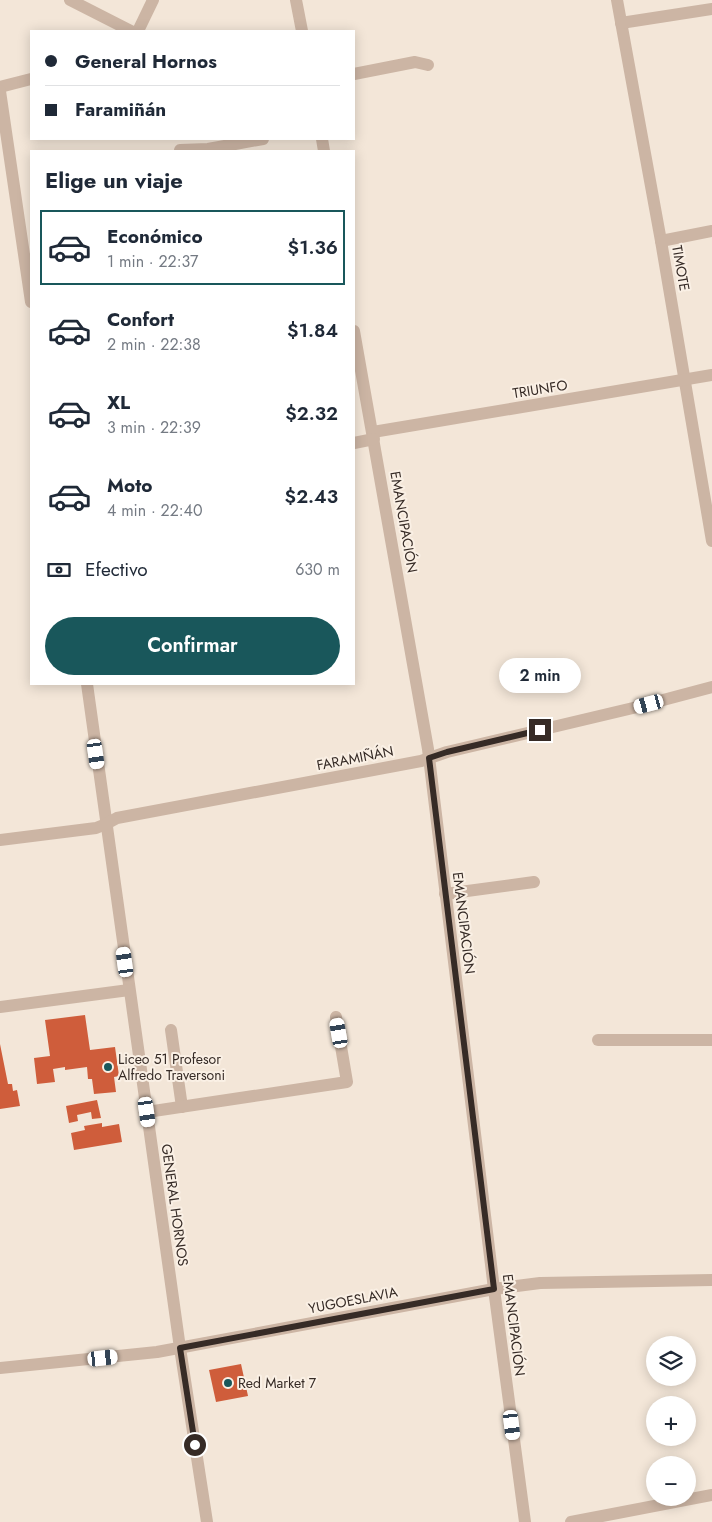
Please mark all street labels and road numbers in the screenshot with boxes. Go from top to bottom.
street label: TIMOTE [667,244,695,292]
street label: TRIUNFO [511,375,569,403]
street label: EMANCIPACIÓN [385,470,423,574]
street label: FARAMIÑÁN [315,741,395,775]
street label: EMANCIPACIÓN [448,871,480,975]
street label: GENERAL HORNOS [157,1143,194,1268]
street label: EMANCIPACIÓN [498,1273,530,1377]
street label: YUGOESLAVIA [307,1281,400,1318]

